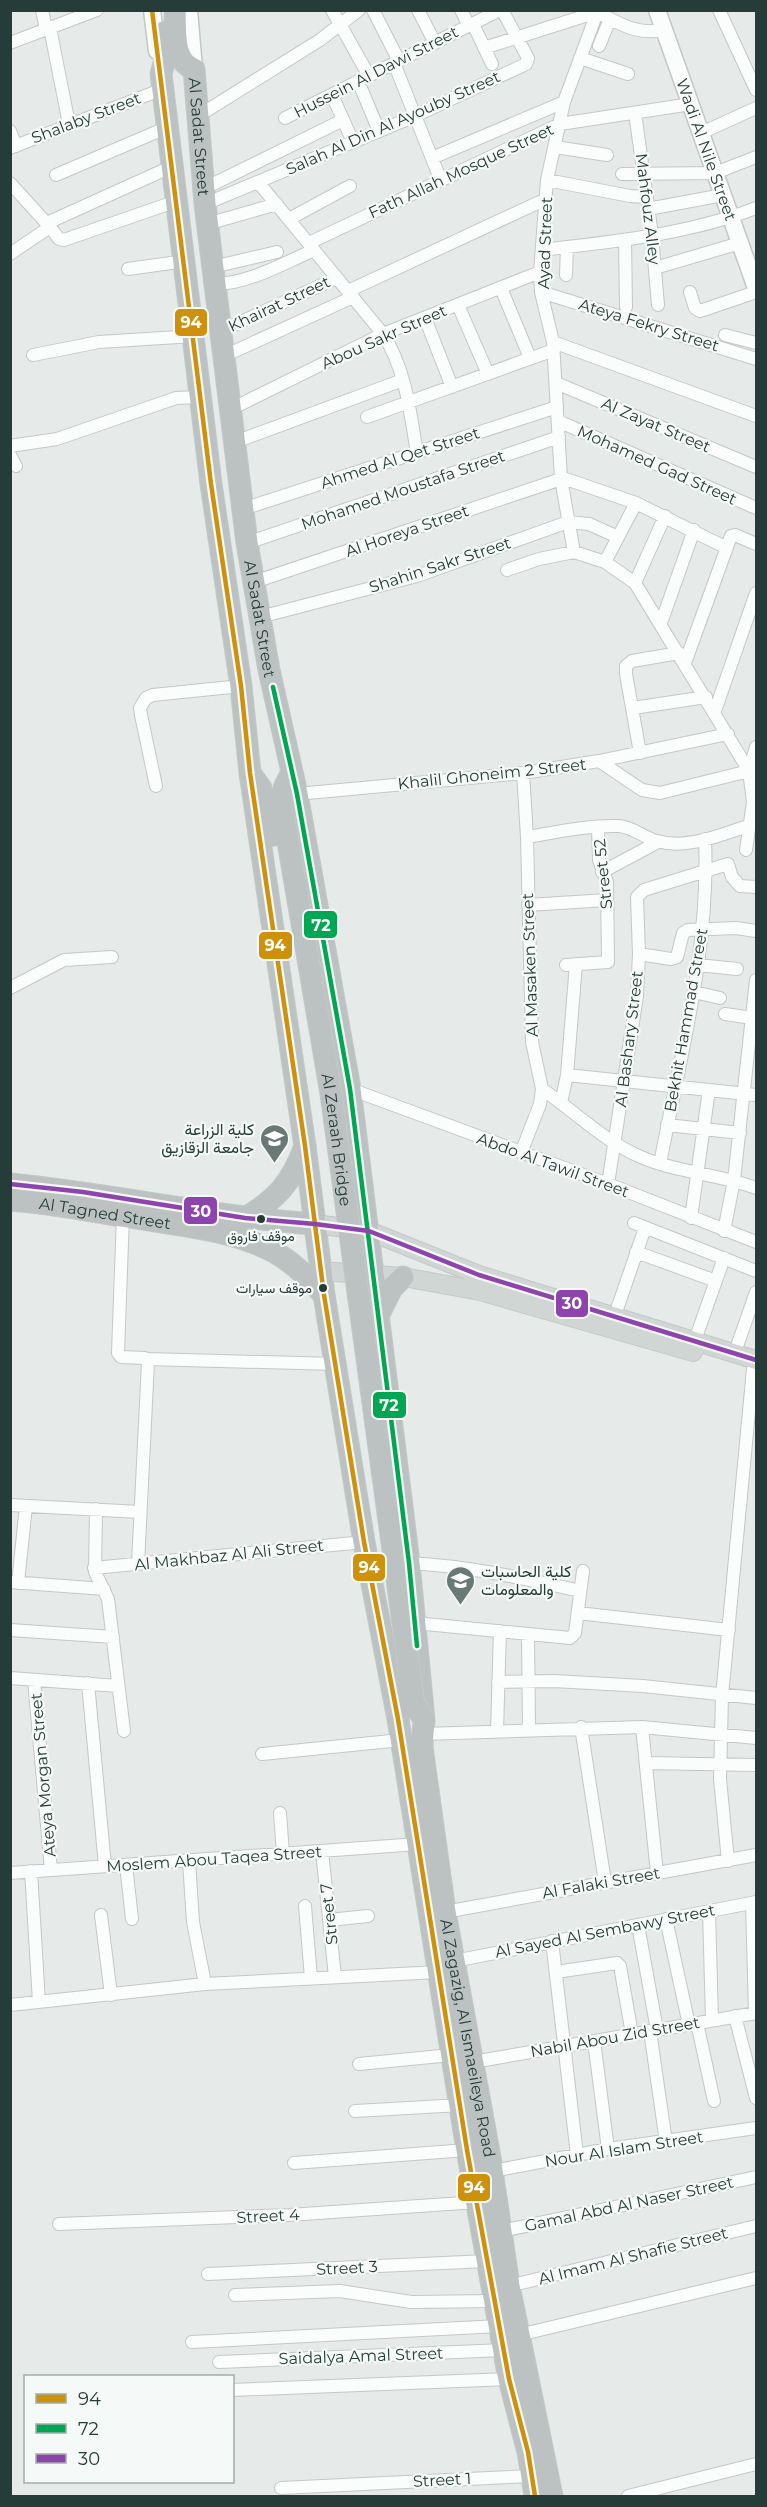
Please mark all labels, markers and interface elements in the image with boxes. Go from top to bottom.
street label: Hussein Al Dawi Street [291,22,462,122]
street label: Salah Al Din Al Ayouby Street [283,67,504,179]
street label: Wadi Al Nile Street [673,76,741,224]
street label: Al Sadat Street [185,77,214,197]
street label: Shalaby Street [29,88,144,148]
street label: Fath Allah Mosque Street [365,119,557,222]
street label: Mahfouz Alley [632,152,664,266]
street label: Ayad Street [534,196,556,289]
street label: Khairat Street [225,272,333,336]
street label: Ateya Fekry Street [577,295,722,356]
street label: Abou Sakr Street [318,301,450,373]
line badge: 94 [174,308,208,337]
text: 94 [180,313,202,332]
street label: Al Zayat Street [599,394,714,457]
street label: Mohamed Gad Street [574,421,740,509]
street label: Ahmed Al Qet Street [318,423,482,493]
street label: Mohamed Moustafa Street [299,446,508,534]
street label: Al Horeya Street [343,501,472,561]
street label: Shahin Sakr Street [367,533,514,597]
street label: Al Sadat Street [241,559,280,680]
street label: Khalil Ghoneim 2 Street [397,755,588,793]
street label: Street 52 [590,838,616,910]
street label: Al Masaken Street [518,892,542,1037]
line badge: 72 [303,910,338,939]
text: 72 [311,916,331,935]
street label: Bekhit Hammad Street [660,926,712,1113]
line badge: 94 [258,931,293,960]
text: 94 [264,936,286,955]
street label: Al Bashary Street [611,969,647,1108]
street label: Al Zeraah Bridge [318,1072,356,1207]
place label: كلية الزراعة جامعة الزقازيق [161,1120,254,1158]
school or university icon: كلية الزراعة جامعة الزقازيق [259,1122,291,1164]
street label: Abdo Al Tawil Street [474,1129,632,1202]
street label: Al Tagned Street [38,1194,173,1233]
line badge: 30 [183,1196,218,1225]
text: 30 [190,1202,211,1221]
marker: موقف فاروق [255,1213,267,1225]
place label: موقف فاروق [227,1227,295,1245]
place label: موقف سيارات [236,1279,312,1297]
marker: موقف سيارات [317,1282,329,1294]
line badge: 30 [555,1289,589,1318]
text: 30 [561,1294,582,1313]
line badge: 72 [372,1391,407,1419]
text: 72 [379,1396,399,1415]
street label: Al Makhbaz Al Ali Street [133,1536,325,1574]
line badge: 94 [352,1553,386,1582]
text: 94 [358,1558,380,1577]
place label: كلية الحاسبات والمعلومات [481,1562,571,1600]
school or university icon: كلية الحاسبات والمعلومات [444,1564,476,1606]
street label: Ateya Morgan Street [26,1692,60,1858]
street label: Moslem Abou Taqea Street [106,1842,323,1876]
street label: Al Falaki Street [541,1863,662,1903]
street label: Street 7 [316,1882,342,1946]
street label: Al Sayed Al Sembawy Street [493,1900,717,1962]
street label: Al Zagazig, Al Ismaeileya Road [437,1917,499,2159]
street label: Nabil Abou Zid Street [529,2013,702,2061]
street label: Nour Al Islam Street [543,2127,705,2171]
street label: Gamal Abd Al Naser Street [523,2172,736,2235]
line badge: 94 [457,2173,491,2202]
text: 94 [463,2178,485,2197]
street label: Street 4 [236,2205,300,2227]
street label: Al Imam Al Shafie Street [536,2223,730,2289]
street label: Street 3 [316,2257,378,2279]
street label: Saidalya Amal Street [278,2344,444,2368]
legend [24,2375,234,2483]
text: 94 [78,2388,101,2410]
text: 72 [78,2418,99,2440]
text: 30 [78,2448,100,2470]
street label: Street 1 [412,2469,472,2491]

